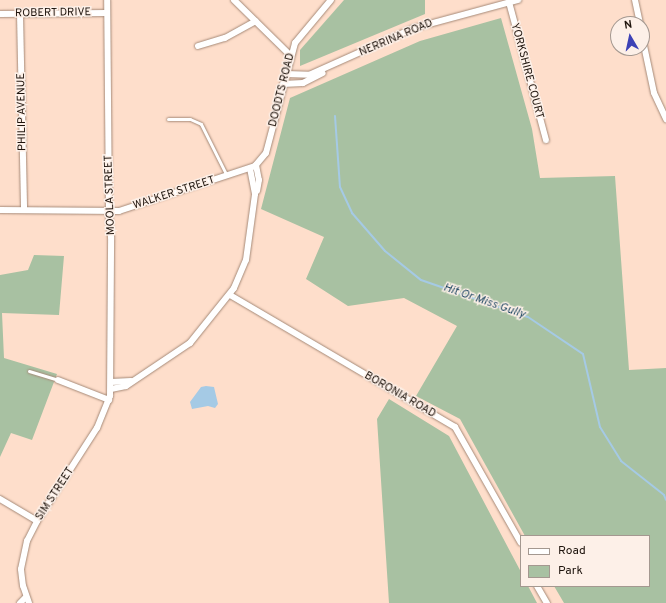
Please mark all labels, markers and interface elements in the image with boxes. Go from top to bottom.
street label: ROBERT DRIVE [15,6,91,20]
street label: NERRINA ROAD [357,16,435,60]
north arrow [610,16,650,56]
text: N [623,18,633,33]
street label: YORKSHIRE COURT [508,22,546,120]
street label: DOODTS ROAD [266,52,298,128]
street label: PHILIP AVENUE [15,73,29,151]
street label: MOOLA STREET [102,154,118,236]
street label: WALKER STREET [131,174,217,212]
water label: Hit Or Miss Gully [441,281,527,323]
street label: BORONIA ROAD [362,369,438,421]
street label: SIM STREET [33,465,77,523]
legend [520,535,650,587]
text: Road [558,543,586,559]
text: Park [558,563,583,579]

